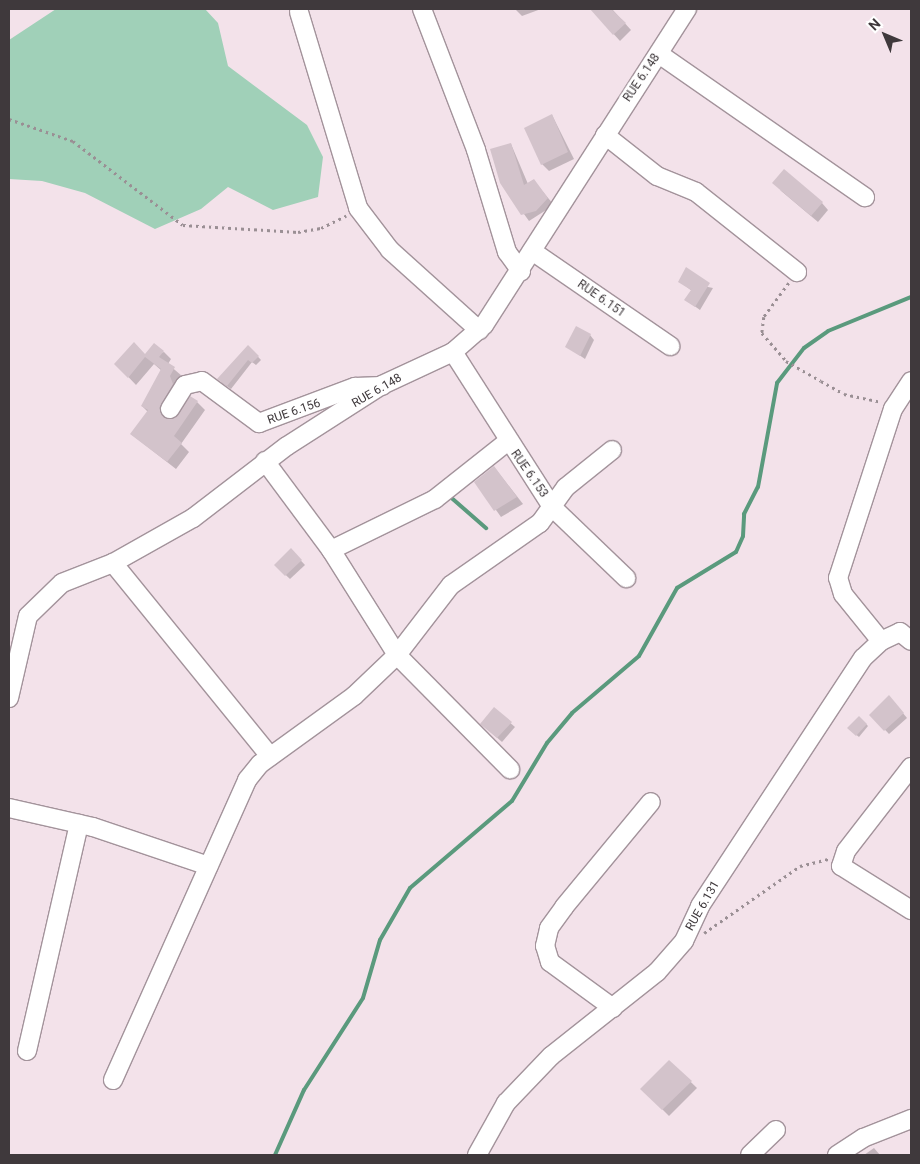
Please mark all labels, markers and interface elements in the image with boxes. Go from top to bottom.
north arrow [860,10,910,60]
text: N [865,15,884,34]
street label: RUE 6.148 [621,51,663,105]
street label: RUE 6.151 [574,277,628,321]
street label: RUE 6.148 [350,371,404,411]
street label: RUE 6.156 [266,396,322,428]
street label: RUE 6.153 [507,447,551,501]
street label: RUE 6.131 [683,879,723,933]

